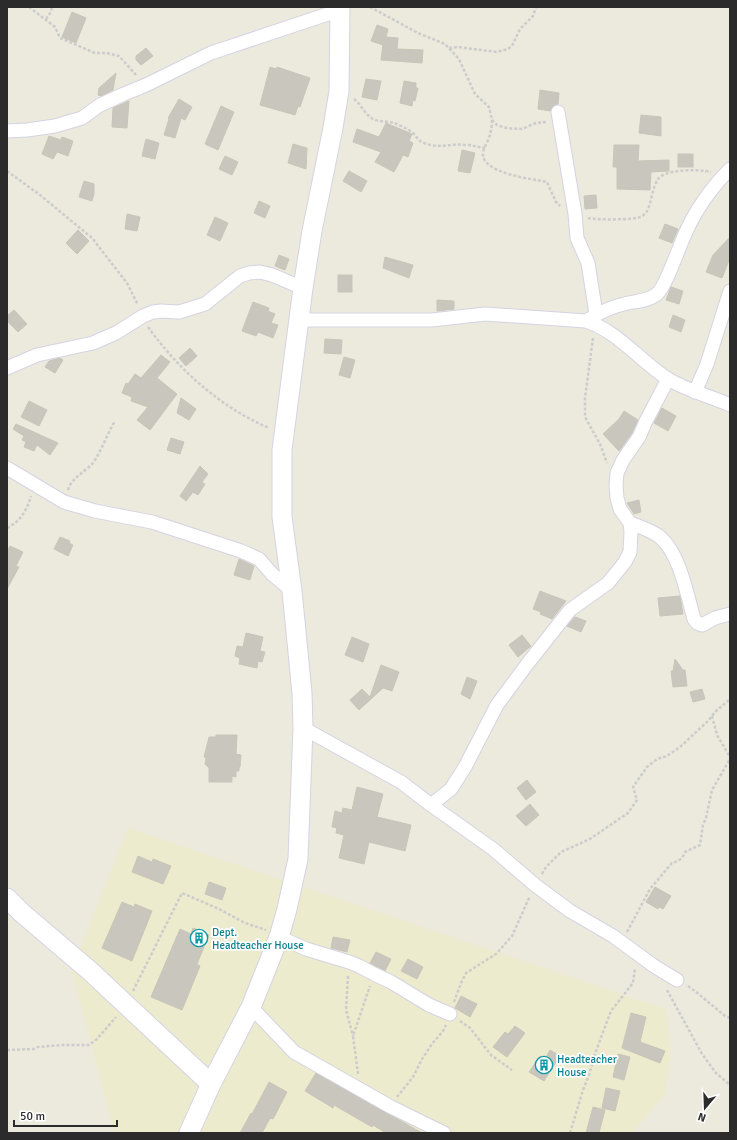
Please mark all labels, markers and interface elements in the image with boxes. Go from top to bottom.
place label: Dept. Headteacher House [212,926,304,952]
building icon: Dept. Headteacher House [189,928,209,948]
place label: Headteacher House [557,1053,617,1079]
building icon: Headteacher House [534,1055,554,1075]
north arrow [685,1088,725,1128]
scale bar [14,1102,117,1128]
text: 50 m [20,1109,45,1124]
text: N [696,1110,708,1124]

